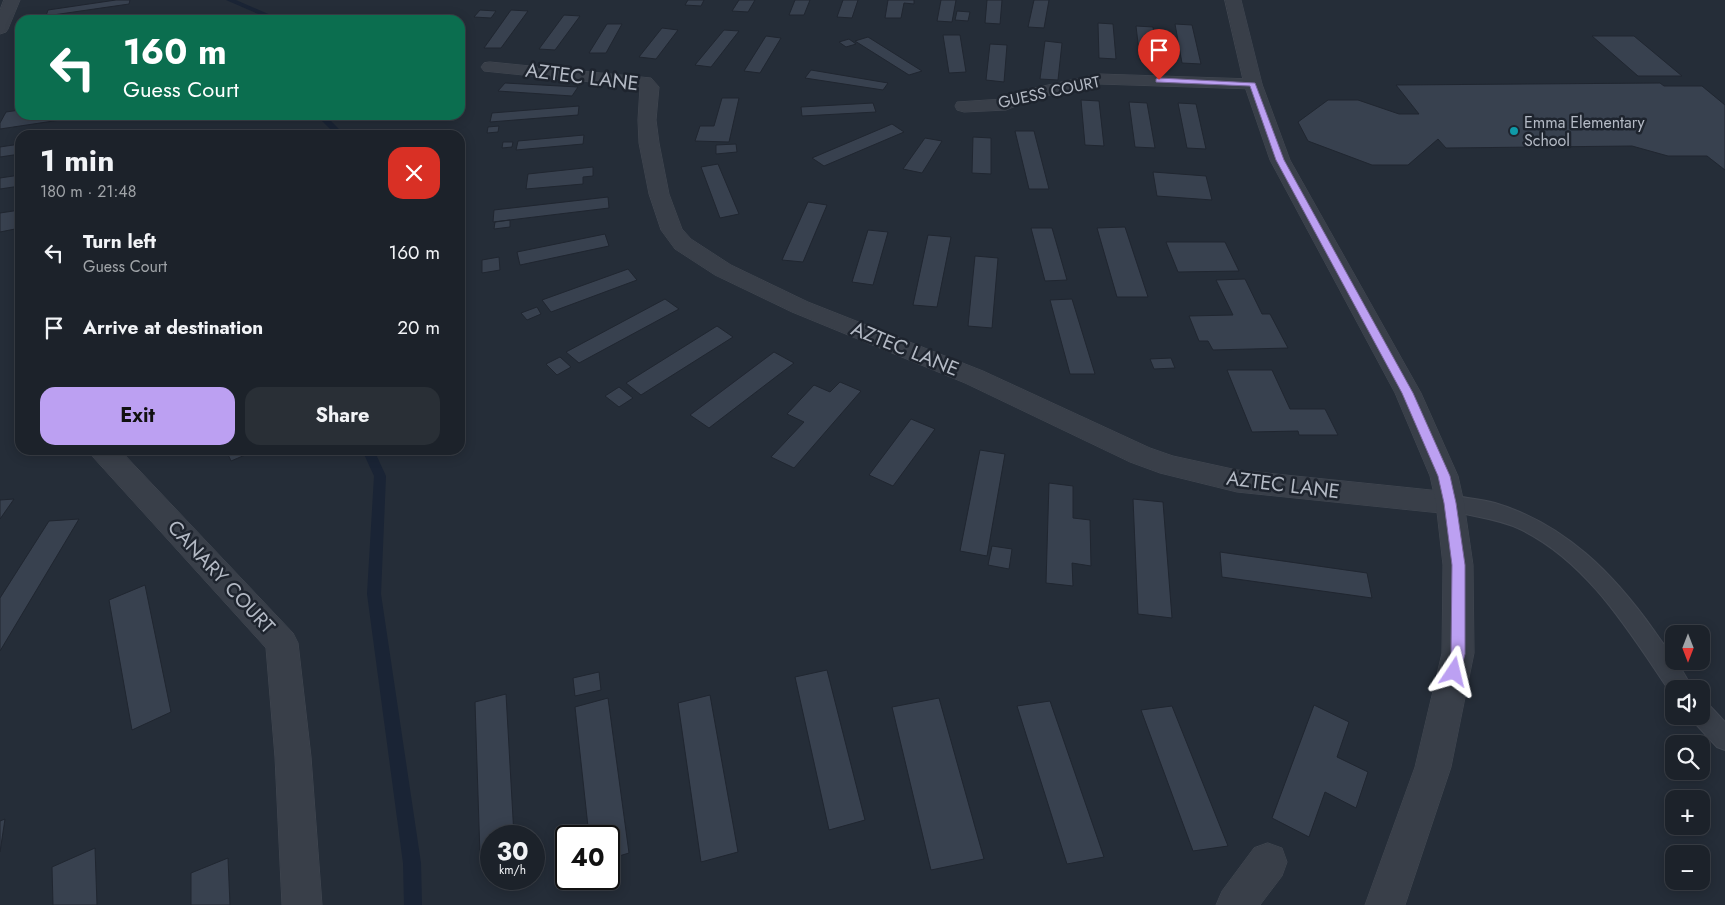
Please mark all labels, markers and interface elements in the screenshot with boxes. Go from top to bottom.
text: 160 m [123,27,227,77]
pin [1138,29,1180,80]
icon: left [40,35,105,100]
icon: arrive [1145,36,1173,64]
street label: AZTEC LANE [524,56,640,98]
street label: GUESS COURT [996,70,1103,114]
text: Guess Court [123,73,239,105]
place label: Emma Elementary School [1524,111,1646,152]
marker: Emma Elementary School [1508,125,1520,137]
text: 1 min [40,139,114,182]
button: close [388,147,440,199]
text: 180 m · 21:48 [40,180,136,203]
text: Turn left [83,228,156,255]
icon: left [40,239,68,267]
text: 160 m [389,239,440,266]
text: Guess Court [83,255,167,278]
icon: arrive [40,314,68,342]
text: Arrive at destination [83,314,263,341]
text: 20 m [397,314,440,341]
street label: AZTEC LANE [847,314,963,384]
button: Exit [40,387,235,445]
button: Share [245,387,440,445]
street label: AZTEC LANE [1225,464,1341,506]
street label: CANARY COURT [161,514,282,641]
north arrow [1665,625,1710,670]
map controls [1665,625,1710,890]
position arrow [1427,645,1479,697]
button: sound [1665,680,1710,725]
button: search [1665,735,1710,780]
button: + [1665,790,1710,835]
speed limit sign: 40 [555,825,620,890]
text: 30 [496,833,529,869]
button: − [1665,845,1710,890]
text: km/h [499,861,526,879]

